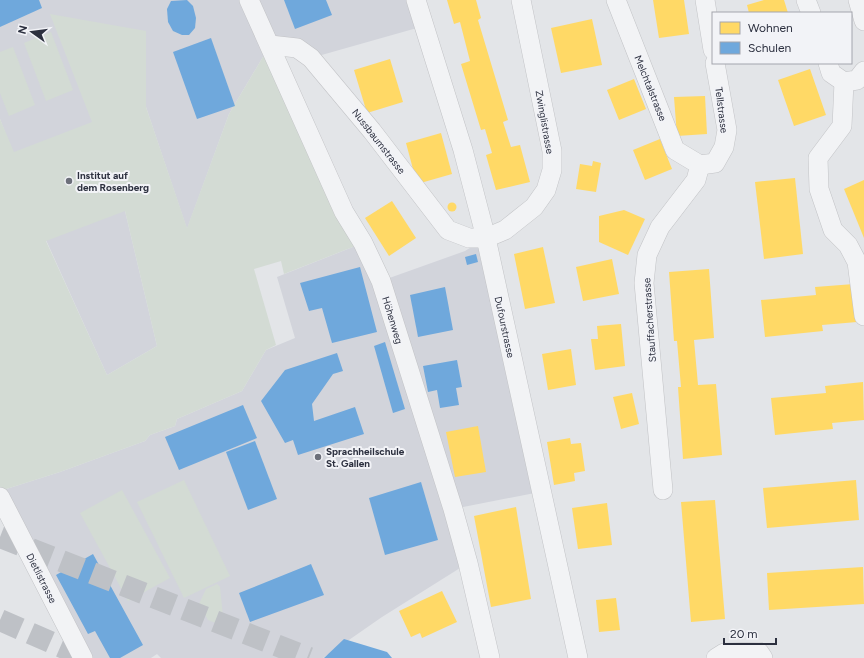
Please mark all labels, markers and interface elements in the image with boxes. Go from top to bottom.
north arrow [12,12,52,52]
legend [712,12,852,64]
text: Wohnen [748,21,793,35]
text: N [15,24,30,35]
text: Schulen [748,41,791,55]
street label: Melchtalstrasse [631,53,670,124]
street label: Tellstrasse [712,86,731,134]
street label: Zwinglistrasse [533,89,557,155]
street label: Nussbaumstrasse [349,106,408,177]
place label: Institut auf dem Rosenberg [77,169,149,194]
marker: Institut auf dem Rosenberg [64,176,74,186]
street label: Stauffacherstrasse [640,277,659,363]
street label: Höhenweg [379,295,406,346]
street label: Dufourstrasse [492,295,517,360]
place label: Sprachheilschule St. Gallen [326,445,405,470]
marker: Sprachheilschule St. Gallen [313,452,323,462]
street label: Dietlistrasse [23,551,60,606]
scale bar [724,620,776,646]
text: 20 m [730,627,758,641]

